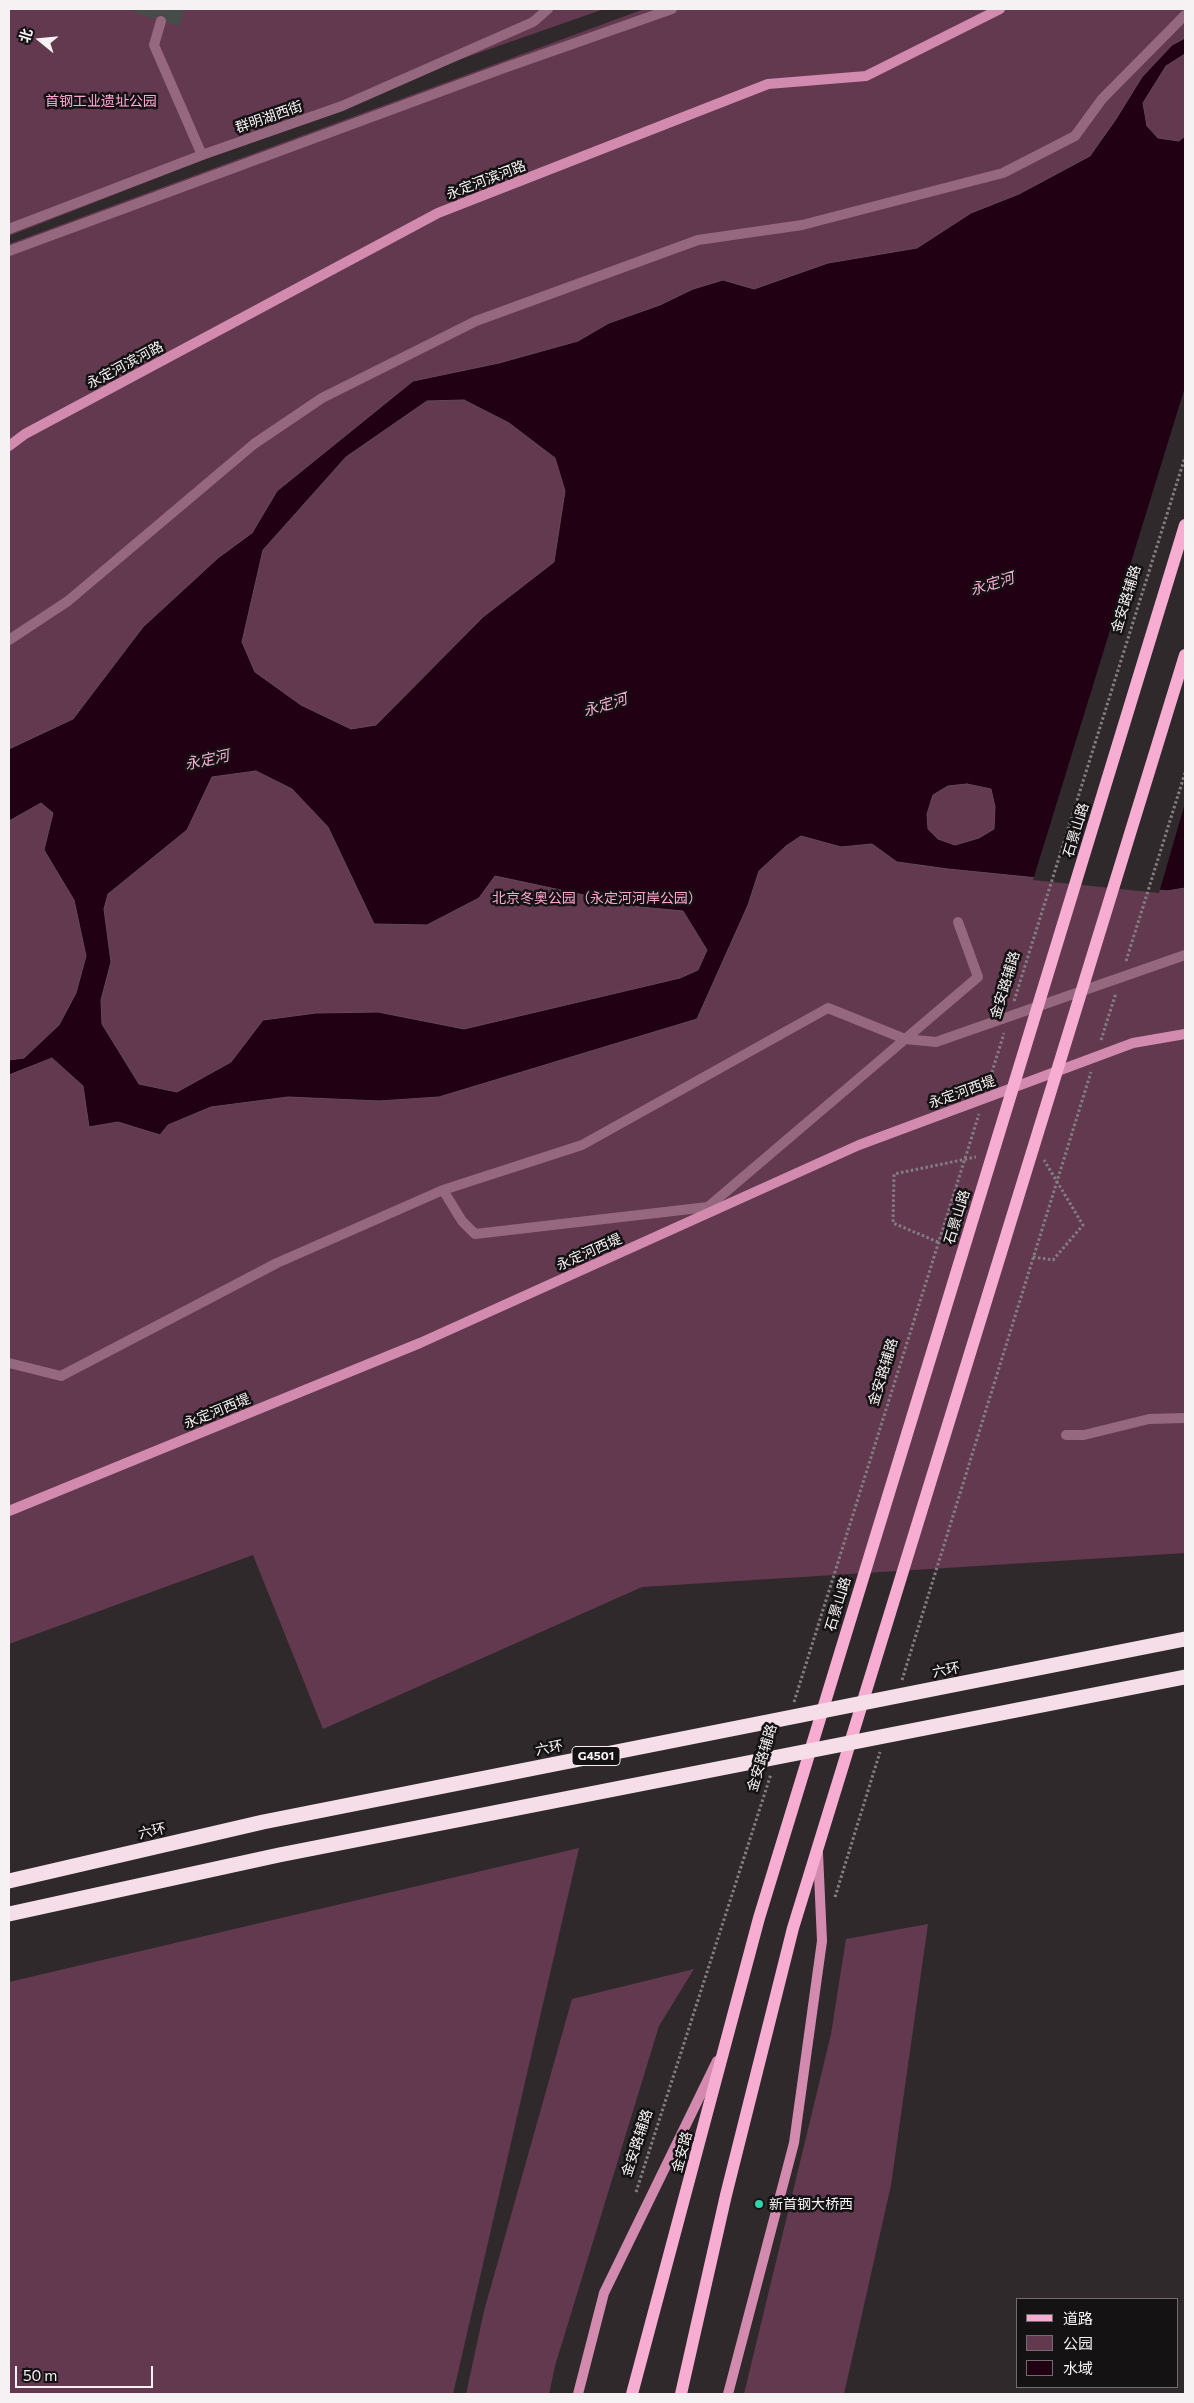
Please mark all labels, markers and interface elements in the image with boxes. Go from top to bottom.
north arrow [15,15,65,65]
text: 北 [15,26,35,45]
park label: 首钢工业遗址公园 [45,93,157,109]
street label: 群明湖西街 [233,98,305,136]
street label: 永定河滨河路 [444,157,528,203]
street label: 永定河滨河路 [84,338,166,392]
street label: 金安路辅路 [1108,563,1144,635]
water label: 永定河 [968,569,1016,599]
water label: 永定河 [581,690,629,720]
water label: 永定河 [183,747,231,773]
street label: 石景山路 [1060,801,1092,859]
park label: 北京冬奥公园（永定河河岸公园） [492,890,702,906]
street label: 金安路辅路 [987,949,1023,1021]
street label: 永定河西堤 [926,1072,998,1112]
street label: 石景山路 [941,1188,973,1246]
street label: 永定河西堤 [554,1230,624,1274]
street label: 金安路辅路 [865,1336,901,1408]
street label: 永定河西堤 [181,1390,253,1432]
street label: 石景山路 [822,1575,854,1633]
street label: 六环 [931,1659,961,1681]
street label: 金安路辅路 [744,1722,780,1794]
street label: 六环 [534,1737,564,1759]
road number: G4501 [572,1746,620,1765]
street label: 六环 [136,1820,168,1842]
street label: 金安路辅路 [618,2107,656,2179]
street label: 金安路 [668,2130,696,2174]
place label: 新首钢大桥西 [769,2196,853,2212]
marker: 新首钢大桥西 [753,2198,765,2210]
legend [1016,2298,1179,2388]
text: 道路 [1063,2309,1093,2327]
text: 公园 [1063,2334,1093,2352]
scale bar [18,2356,155,2388]
text: 水域 [1063,2359,1093,2377]
text: 50 m [23,2366,57,2384]

